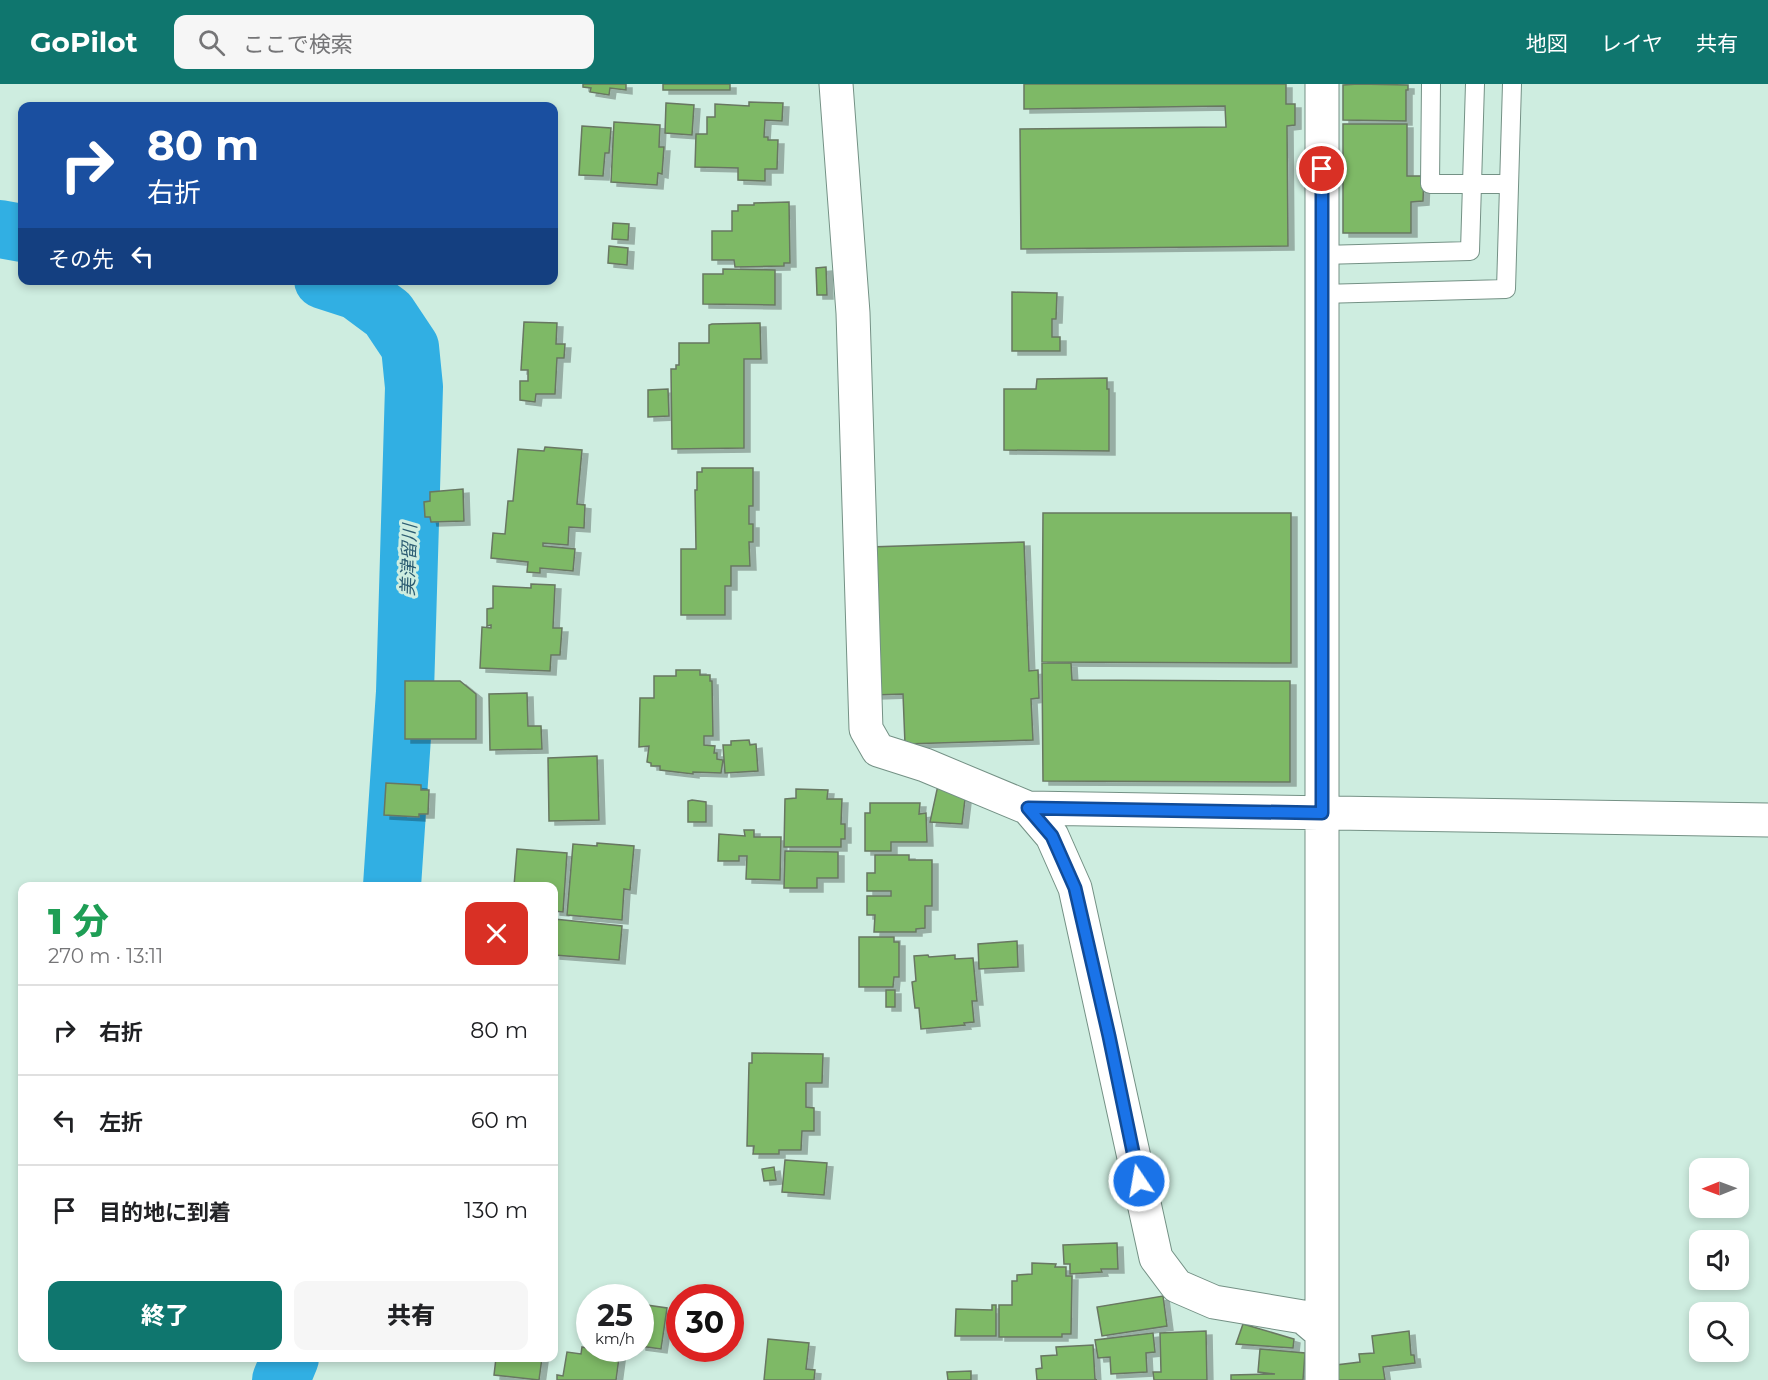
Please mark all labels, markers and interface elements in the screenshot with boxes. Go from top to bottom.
search box [174,15,594,69]
text: GoPilot [30,25,138,59]
icon: search [195,26,228,59]
text: ここで検索 [243,31,353,58]
text: 地図 [1526,31,1568,56]
text: レイヤ [1601,31,1663,56]
text: 共有 [1696,31,1738,56]
text: 80 m [147,119,259,171]
icon: right [48,126,126,204]
pin [1296,143,1347,194]
icon: arrive [1305,152,1338,185]
text: 右折 [147,176,201,209]
icon: left [126,240,159,273]
text: その先 [48,246,114,273]
water label: 美津留川 [397,522,421,596]
text: 1 分 [48,899,109,943]
button: close [465,902,528,965]
text: 270 m · 13:11 [48,944,163,968]
icon: right [48,1014,81,1047]
text: 80 m [470,1017,528,1044]
text: 右折 [99,1019,143,1046]
icon: left [48,1104,81,1137]
text: 60 m [471,1107,528,1134]
text: 左折 [99,1109,143,1136]
position arrow [1107,1149,1171,1213]
north arrow [1689,1158,1749,1218]
map controls [1689,1158,1749,1362]
icon: arrive [48,1194,81,1227]
text: 130 m [464,1197,528,1224]
text: 目的地に到着 [99,1199,231,1226]
button: sound [1689,1230,1749,1290]
button: 終了 [48,1281,282,1350]
button: 共有 [294,1281,528,1350]
speed limit sign: 30 [666,1284,744,1362]
text: 25 [597,1297,633,1334]
button: search [1689,1302,1749,1362]
text: km/h [595,1329,635,1348]

